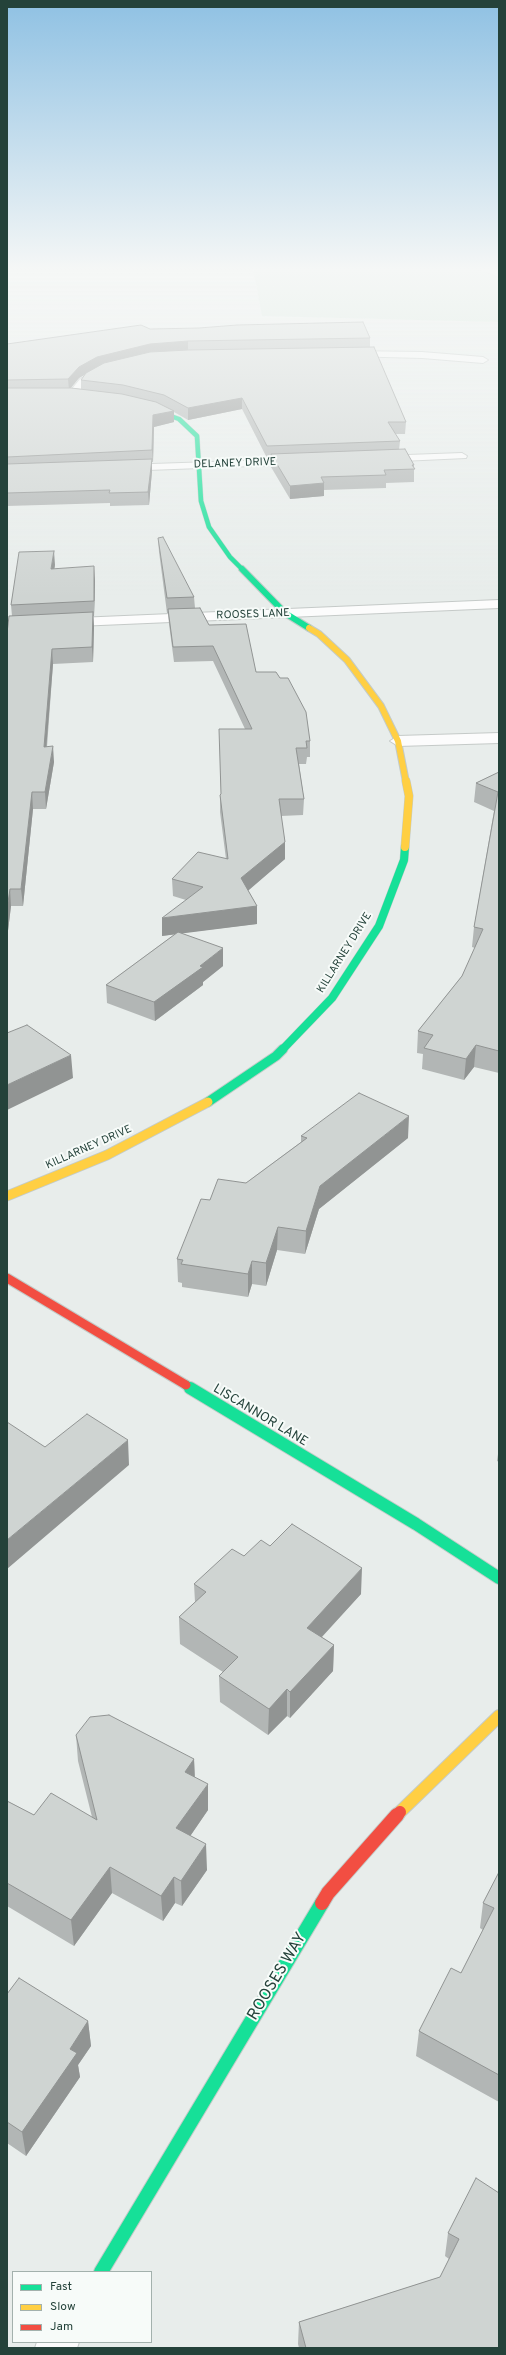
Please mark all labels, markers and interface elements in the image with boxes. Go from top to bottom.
street label: DELANEY DRIVE [193,456,277,472]
street label: ROOSES LANE [216,607,290,623]
street label: KILLARNEY DRIVE [315,910,375,996]
street label: KILLARNEY DRIVE [44,1123,134,1173]
street label: LISCANNOR LANE [210,1382,310,1450]
street label: ROOSES WAY [244,1930,312,2024]
legend [12,2271,152,2343]
text: Fast [50,2279,72,2295]
text: Slow [50,2299,76,2315]
text: Jam [50,2319,73,2335]

